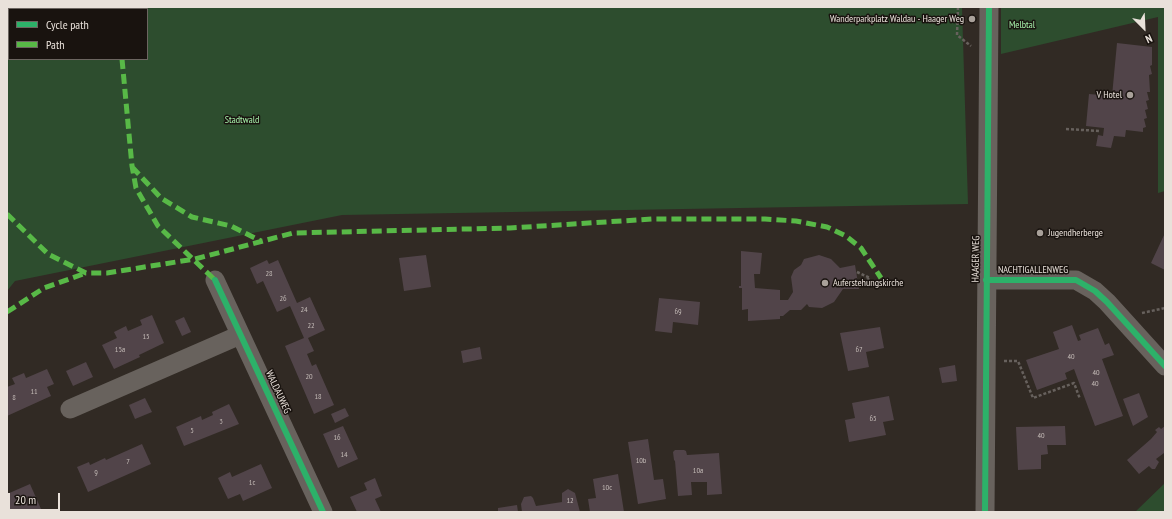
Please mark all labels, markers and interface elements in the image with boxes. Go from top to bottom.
legend [8,8,148,60]
north arrow [1124,8,1164,48]
place label: Wanderparkplatz Waldau - Haager Weg [830,13,964,25]
marker: Wanderparkplatz Waldau - Haager Weg [967,14,977,24]
text: Cycle path [46,17,89,32]
park label: Melbtal [1009,19,1035,31]
text: N [1143,31,1154,47]
text: Path [46,37,64,52]
place label: V Hotel [1096,89,1122,101]
marker: V Hotel [1125,90,1135,100]
park label: Stadtwald [225,114,259,126]
place label: Jugendherberge [1048,227,1103,239]
marker: Jugendherberge [1035,228,1045,238]
street label: HAAGER WEG [970,236,982,282]
street label: NACHTIGALLENWEG [998,264,1068,276]
house number: 28 [265,269,273,279]
place label: Auferstehungskirche [833,277,903,289]
marker: Auferstehungskirche [820,278,830,288]
house number: 26 [279,294,287,304]
house number: 24 [300,305,308,315]
house number: 69 [674,307,682,317]
house number: 22 [307,321,315,331]
house number: 15 [142,332,150,342]
house number: 15a [115,345,125,355]
house number: 67 [855,345,863,355]
house number: 40 [1067,352,1075,362]
house number: 40 [1092,368,1100,378]
street label: WALDAUWEG [263,369,293,415]
house number: 20 [305,372,313,382]
house number: 40 [1091,379,1099,389]
house number: 11 [30,387,38,397]
house number: 18 [314,392,322,402]
house number: 8 [12,393,16,403]
house number: 65 [869,414,877,424]
house number: 3 [219,417,223,427]
house number: 5 [190,426,194,436]
house number: 40 [1037,431,1045,441]
house number: 16 [333,433,341,443]
house number: 14 [340,450,348,460]
house number: 10b [636,456,646,466]
house number: 7 [126,457,130,467]
house number: 10a [693,466,703,476]
house number: 9 [94,468,98,478]
house number: 1c [249,478,255,488]
house number: 10c [602,483,612,493]
scale bar [10,485,62,511]
text: 20 m [15,492,36,507]
house number: 12 [566,496,574,506]

